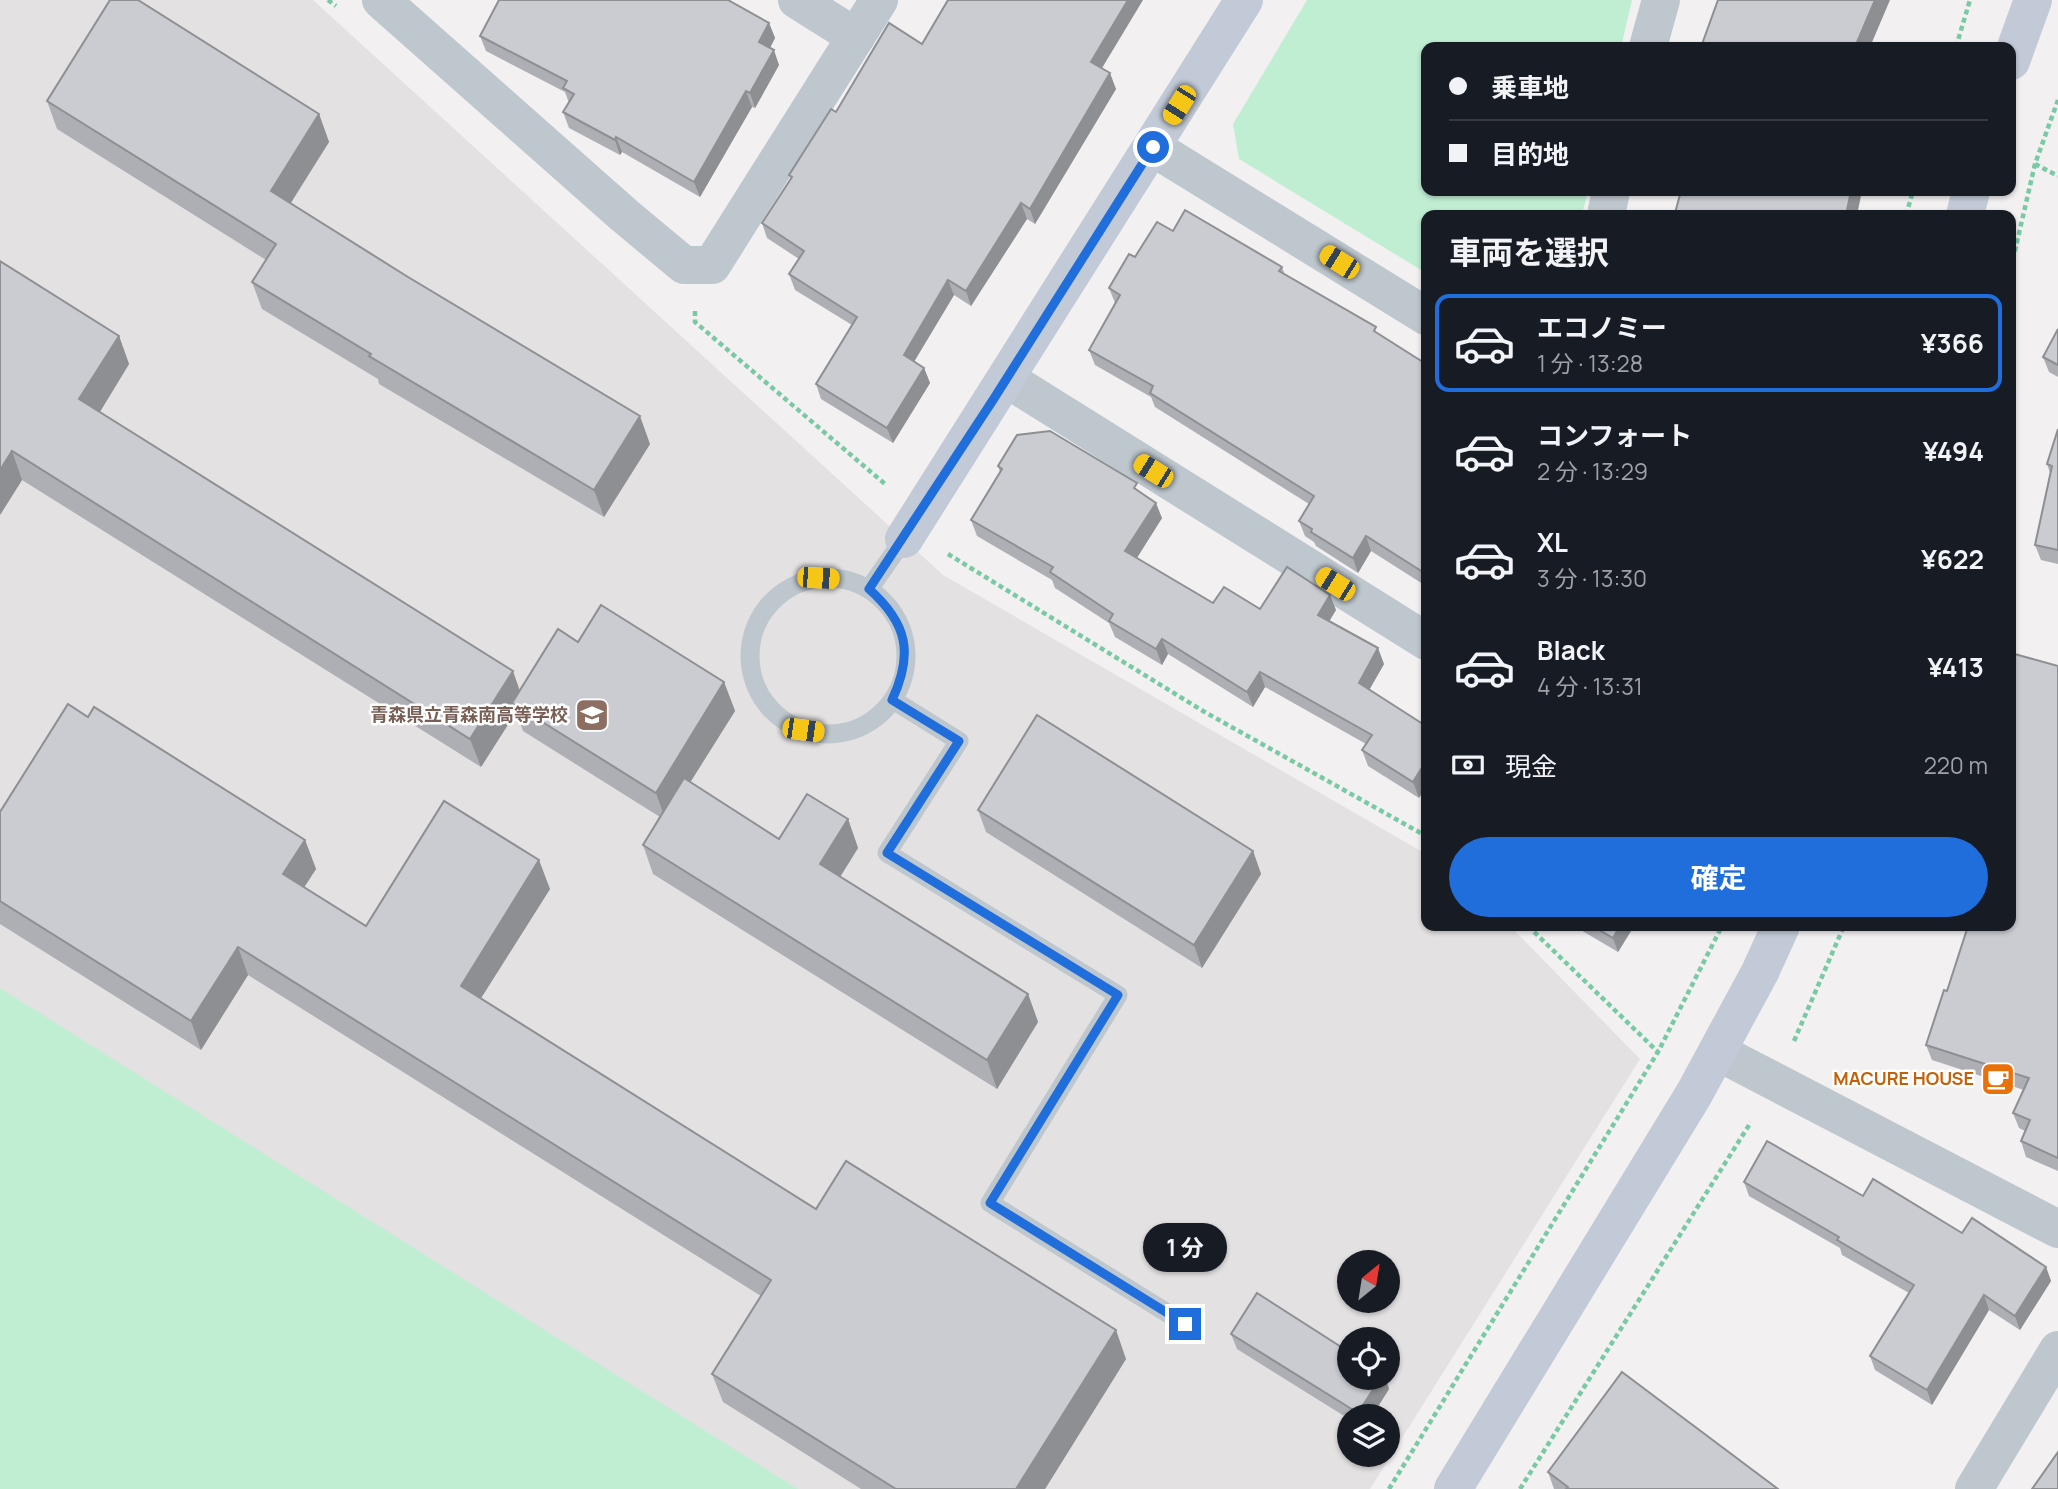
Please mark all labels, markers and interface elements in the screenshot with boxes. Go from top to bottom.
text: 乗車地 [1491,69,1569,105]
car [1159,82,1200,128]
route start [1137,131,1169,163]
text: 目的地 [1491,136,1569,172]
text: 車両を選択 [1449,230,1609,274]
car [1316,242,1363,282]
text: エコノミー [1537,309,1667,345]
icon: car [1453,312,1516,375]
text: ¥366 [1921,325,1984,361]
text: 1 分 · 13:28 [1537,347,1643,379]
text: コンフォート [1537,417,1692,453]
icon: car [1453,420,1516,483]
text: ¥494 [1923,433,1984,469]
car [1130,451,1177,491]
text: 2 分 · 13:29 [1537,455,1648,487]
text: XL [1537,524,1568,560]
icon: car [1453,528,1516,591]
text: ¥622 [1921,541,1984,577]
text: 3 分 · 13:30 [1537,562,1647,594]
car [1312,564,1359,604]
car [797,566,840,590]
text: Black [1537,632,1605,668]
icon: car [1453,636,1516,699]
text: ¥413 [1928,649,1984,685]
text: 4 分 · 13:31 [1537,670,1643,702]
school or university icon: 青森県立青森南高等学校 [573,696,611,734]
place label: 青森県立青森南高等学校 [370,702,568,726]
car [781,717,826,743]
icon: cash [1449,746,1487,784]
text: 現金 [1505,748,1557,784]
text: 220 m [1924,749,1988,781]
button: 確定 [1449,837,1988,917]
cafe icon: MACURE HOUSE [1979,1060,2017,1098]
place label: MACURE HOUSE [1833,1066,1974,1090]
callout: 1 分 [1143,1222,1227,1272]
text: 1 分 [1166,1231,1204,1263]
north arrow [1337,1250,1400,1312]
map controls [1337,1250,1400,1467]
route end [1169,1308,1201,1340]
button: locate [1337,1327,1400,1390]
button: layers [1337,1404,1400,1467]

